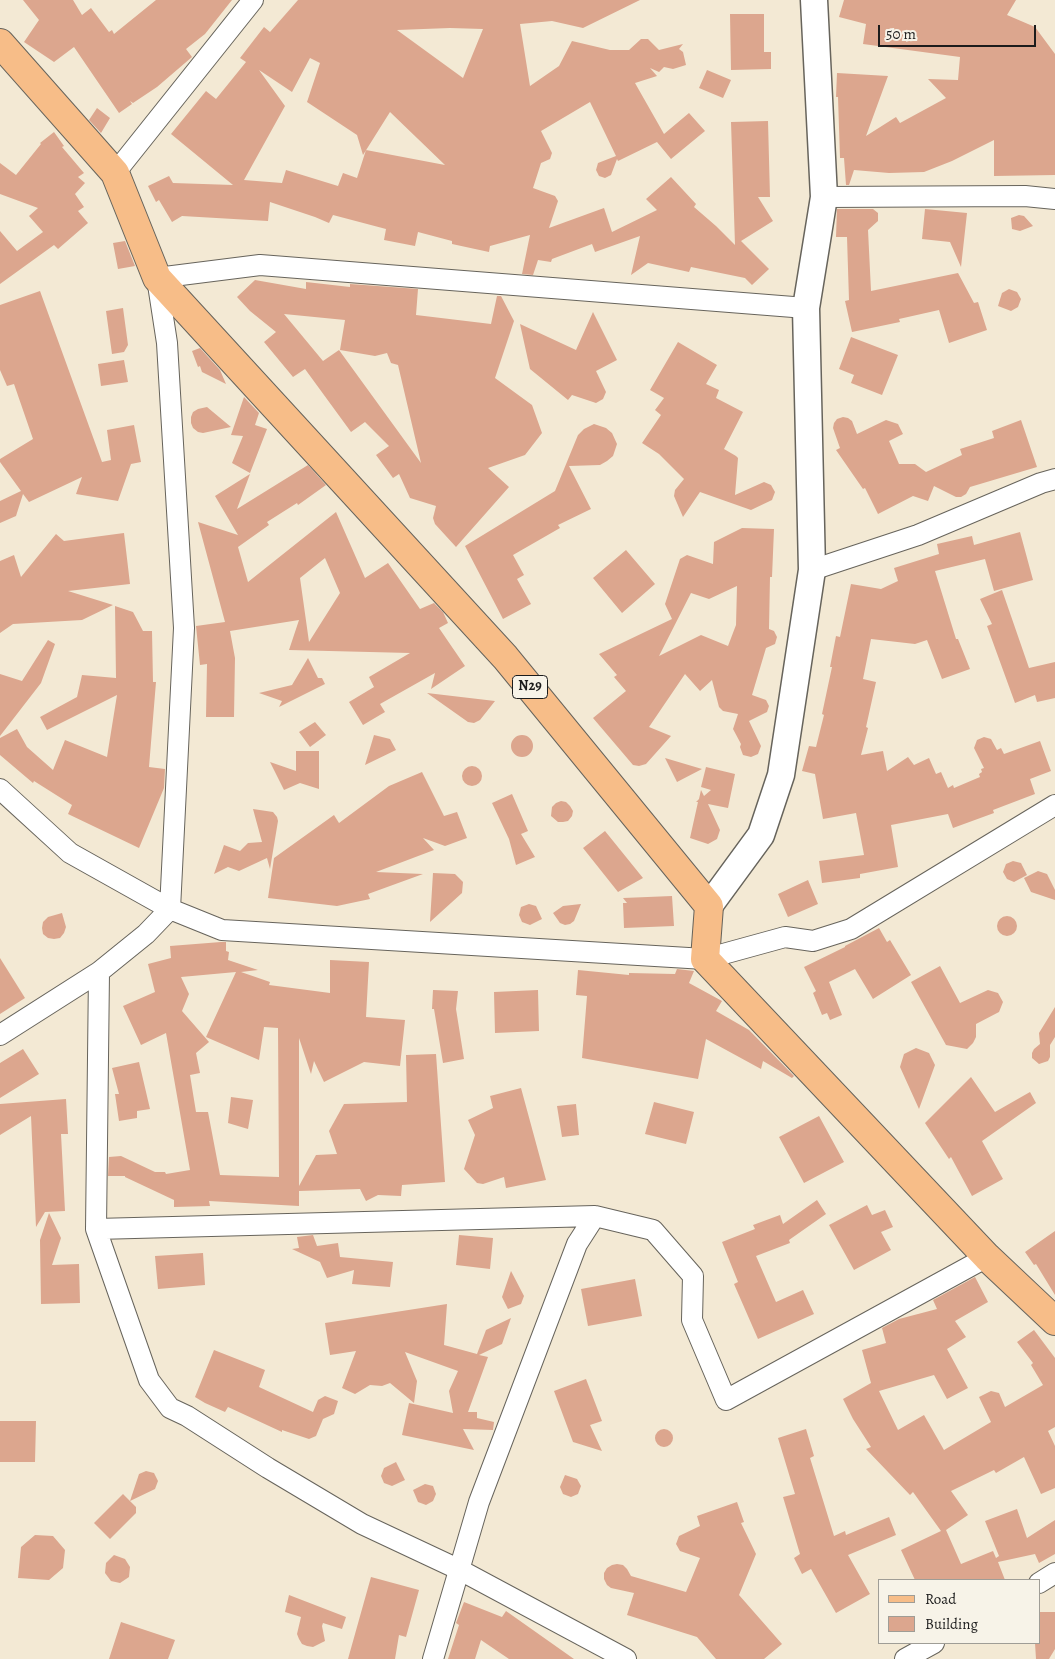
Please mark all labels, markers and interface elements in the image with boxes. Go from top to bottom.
scale bar [880,15,1038,47]
text: 50 m [886,24,916,44]
road number: N29 [512,676,548,699]
legend [878,1579,1040,1644]
text: Road [925,1589,956,1609]
text: Building [925,1614,978,1634]

